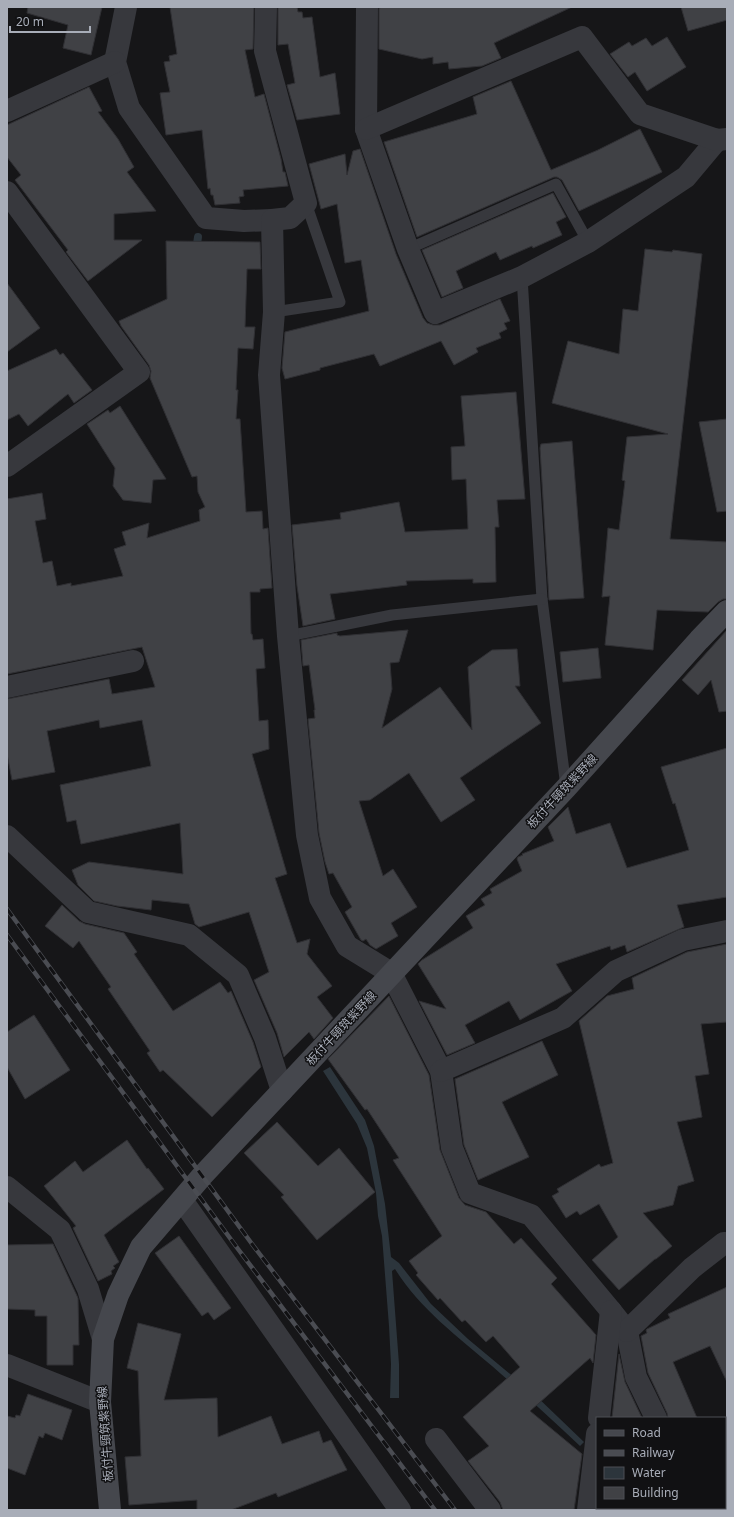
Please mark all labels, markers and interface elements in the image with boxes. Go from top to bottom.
scale bar [10,8,90,34]
text: 20 m [16,13,44,30]
street label: 板付牛頸筑紫野線 [523,750,601,832]
street label: 板付牛頸筑紫野線 [302,987,380,1069]
street label: 板付牛頸筑紫野線 [93,1386,117,1482]
legend [596,1417,726,1509]
text: Road [632,1424,661,1441]
text: Railway [632,1444,676,1461]
text: Water [632,1464,666,1481]
text: Building [632,1484,679,1501]

